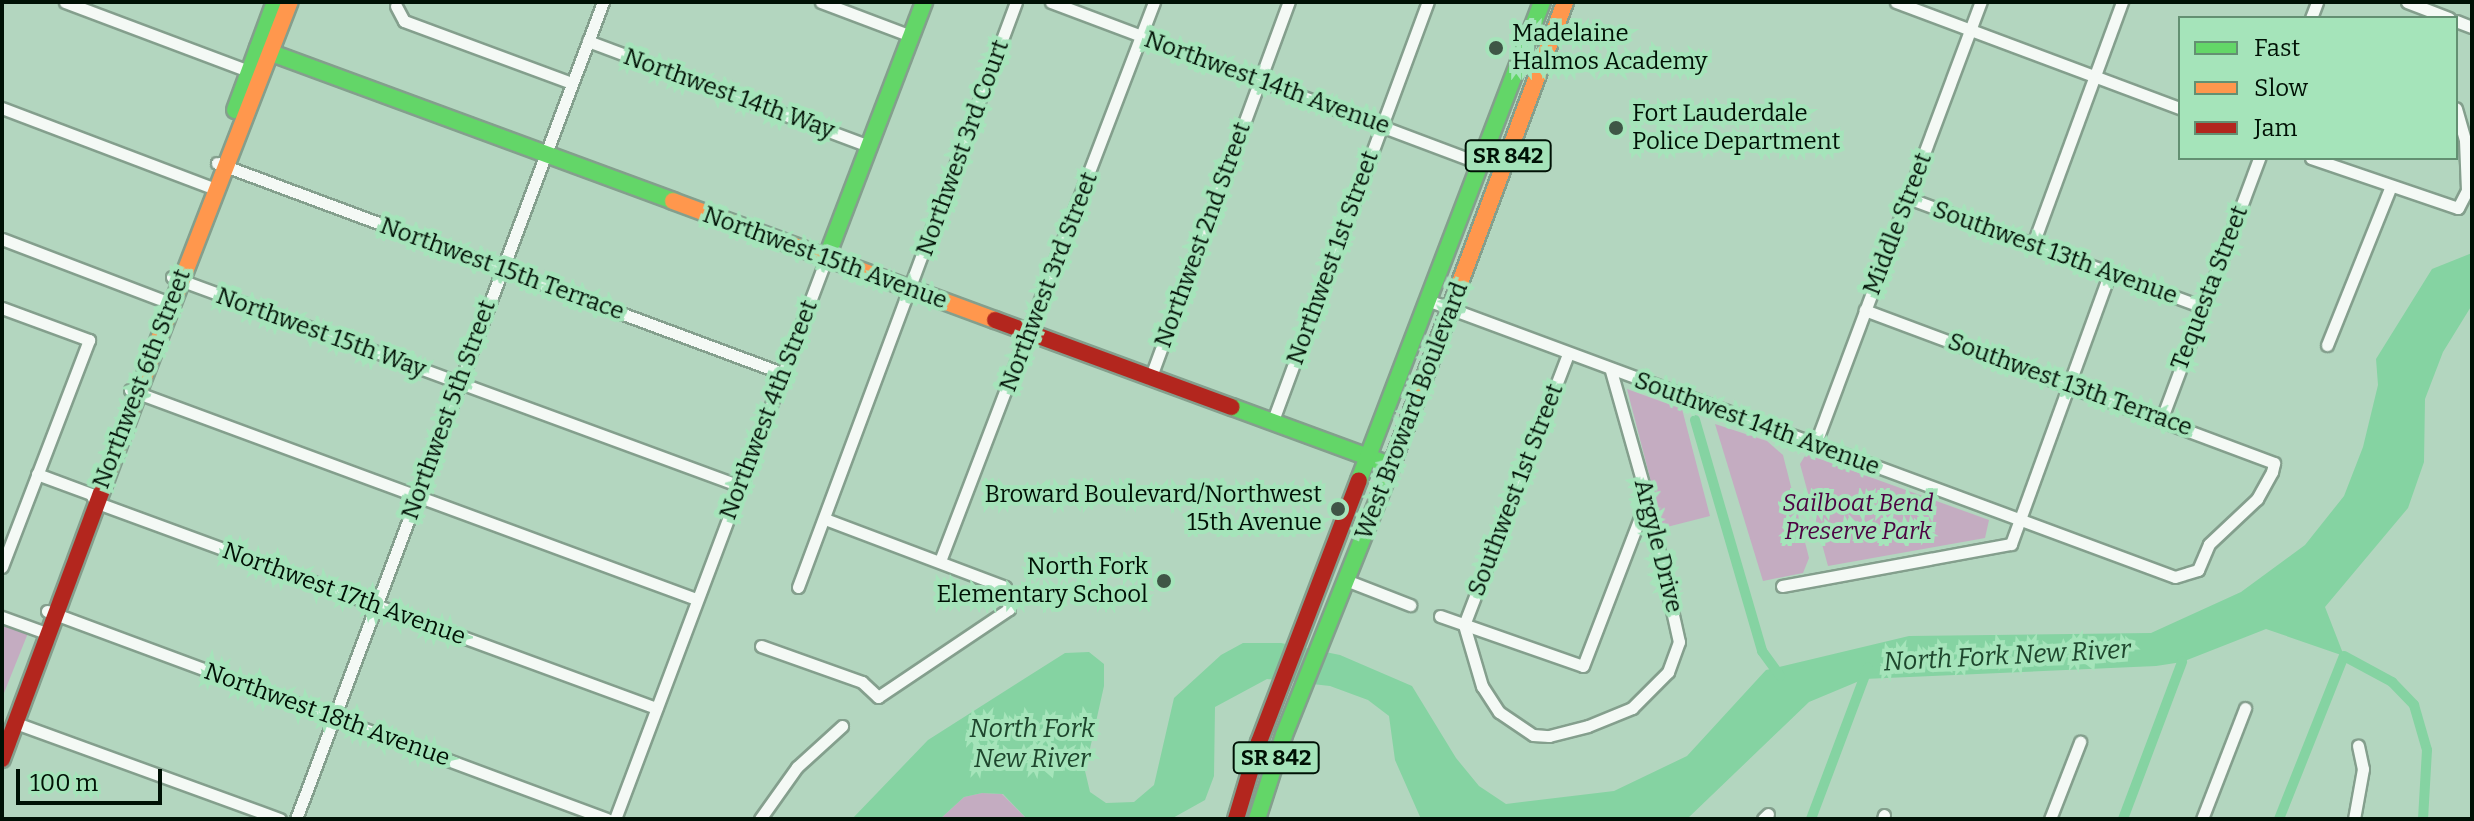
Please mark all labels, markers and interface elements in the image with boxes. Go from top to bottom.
legend [2178,16,2458,160]
place label: Madelaine Halmos Academy [1512,20,1707,76]
street label: Northwest 14th Avenue [1140,25,1394,141]
text: Fast [2254,34,2300,62]
street label: Northwest 3rd Court [911,36,1015,260]
marker: Madelaine Halmos Academy [1487,39,1505,57]
street label: Northwest 14th Way [620,42,838,146]
text: Slow [2254,74,2308,102]
place label: Fort Lauderdale Police Department [1632,100,1840,156]
text: Jam [2254,114,2297,142]
street label: Northwest 2nd Street [1149,118,1257,352]
marker: Fort Lauderdale Police Department [1607,119,1625,137]
road number: SR 842 [1464,138,1552,174]
street label: Northwest 1st Street [1281,147,1385,369]
street label: Middle Street [1858,149,1938,299]
street label: Northwest 3rd Street [994,168,1104,396]
street label: Southwest 13th Avenue [1929,195,2181,311]
street label: Northwest 15th Avenue [699,200,951,316]
street label: Tequesta Street [2165,202,2255,374]
street label: Northwest 15th Terrace [376,211,628,327]
street label: Northwest 6th Street [87,265,197,493]
street label: West Broward Boulevard [1350,278,1474,544]
street label: Northwest 15th Way [212,282,430,384]
street label: Northwest 5th Street [396,296,502,524]
street label: Northwest 4th Street [714,296,824,524]
street label: Southwest 13th Terrace [1944,327,2196,443]
street label: Southwest 14th Avenue [1631,366,1883,482]
street label: Southwest 1st Street [1462,380,1570,600]
street label: Argyle Drive [1628,476,1688,616]
place label: Broward Boulevard/Northwest 15th Avenue [984,481,1322,537]
park label: Sailboat Bend Preserve Park [1782,490,1934,546]
marker: Broward Boulevard/Northwest 15th Avenue [1329,500,1347,518]
street label: Northwest 17th Avenue [218,537,470,651]
place label: North Fork Elementary School [936,553,1148,609]
marker: North Fork Elementary School [1155,572,1173,590]
water label: North Fork New River [1883,634,2131,678]
street label: Northwest 18th Avenue [200,657,454,773]
water label: North Fork New River [969,713,1095,774]
road number: SR 842 [1232,740,1320,776]
scale bar [20,753,166,803]
text: 100 m [30,769,98,797]

